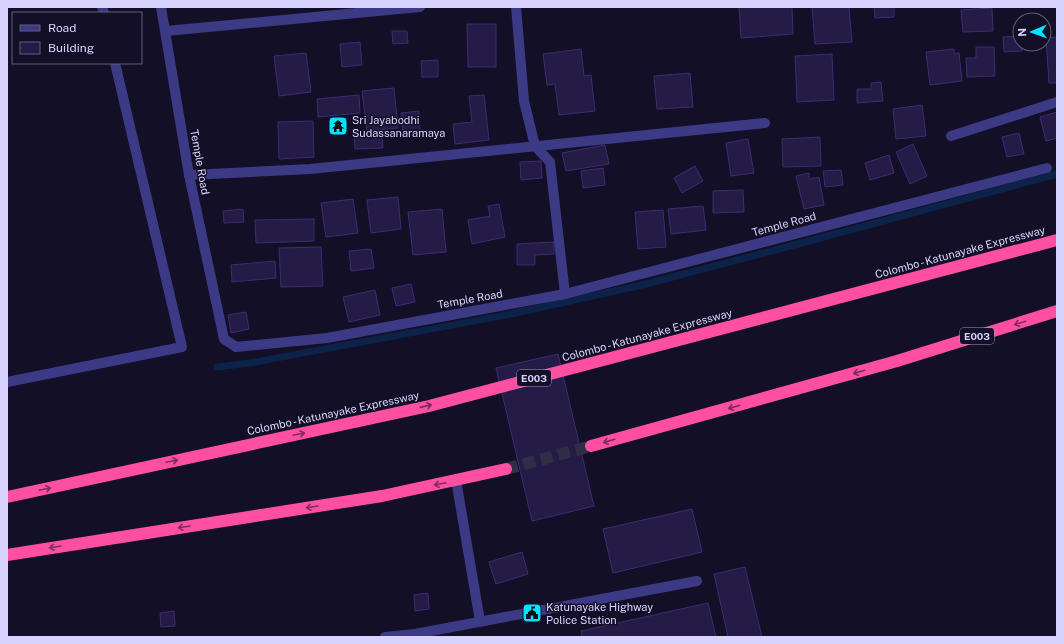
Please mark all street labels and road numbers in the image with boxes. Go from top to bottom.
street label: Temple Road [188,128,212,196]
street label: Temple Road [751,210,817,238]
street label: Colombo - Katunayake Expressway [874,223,1047,281]
street label: Temple Road [436,287,504,311]
street label: Colombo - Katunayake Expressway [561,306,734,364]
road number: E003 [960,328,994,344]
road number: E003 [517,370,551,386]
street label: Colombo - Katunayake Expressway [246,389,420,437]

